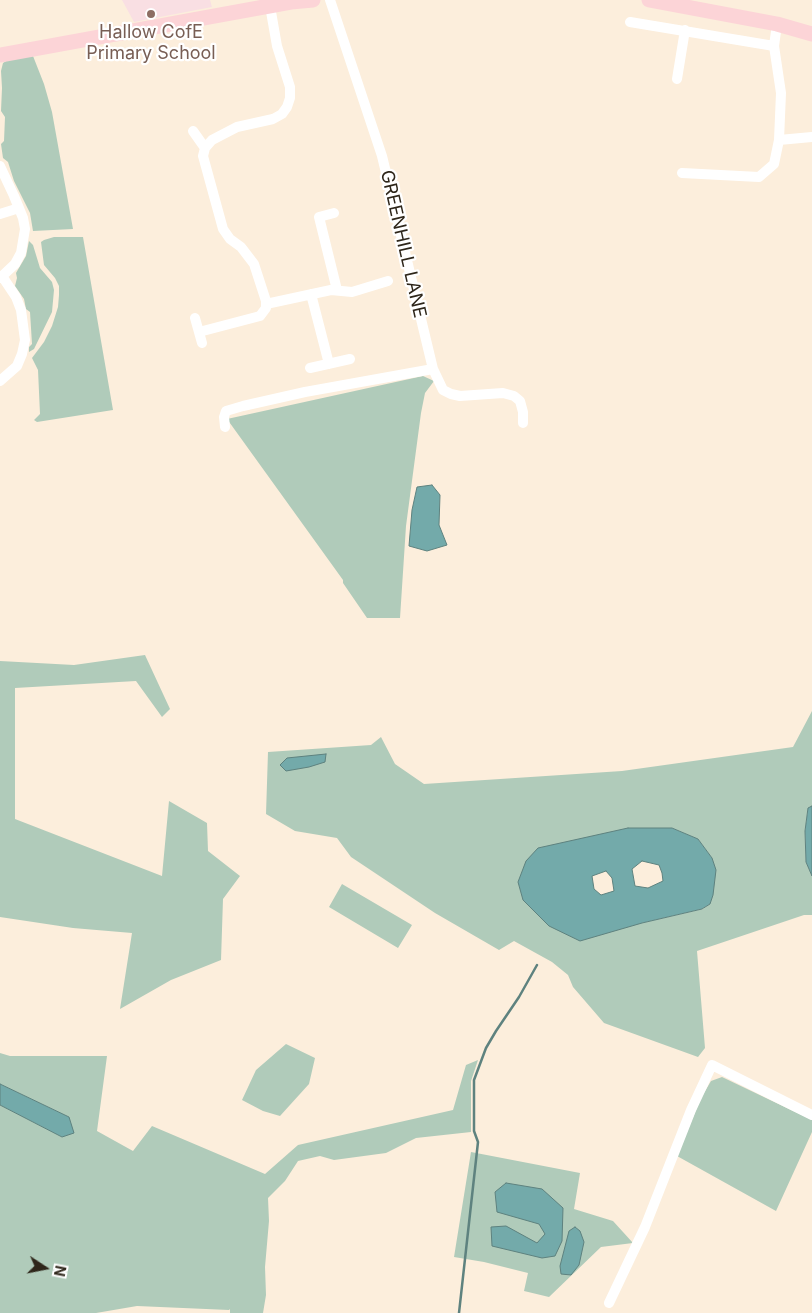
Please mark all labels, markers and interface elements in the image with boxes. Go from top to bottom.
marker: Hallow CofE Primary School [145,8,157,20]
place label: Hallow CofE Primary School [86,22,216,64]
street label: GREENHILL LANE [376,168,430,320]
north arrow [20,1243,70,1293]
text: N [51,1264,70,1278]

